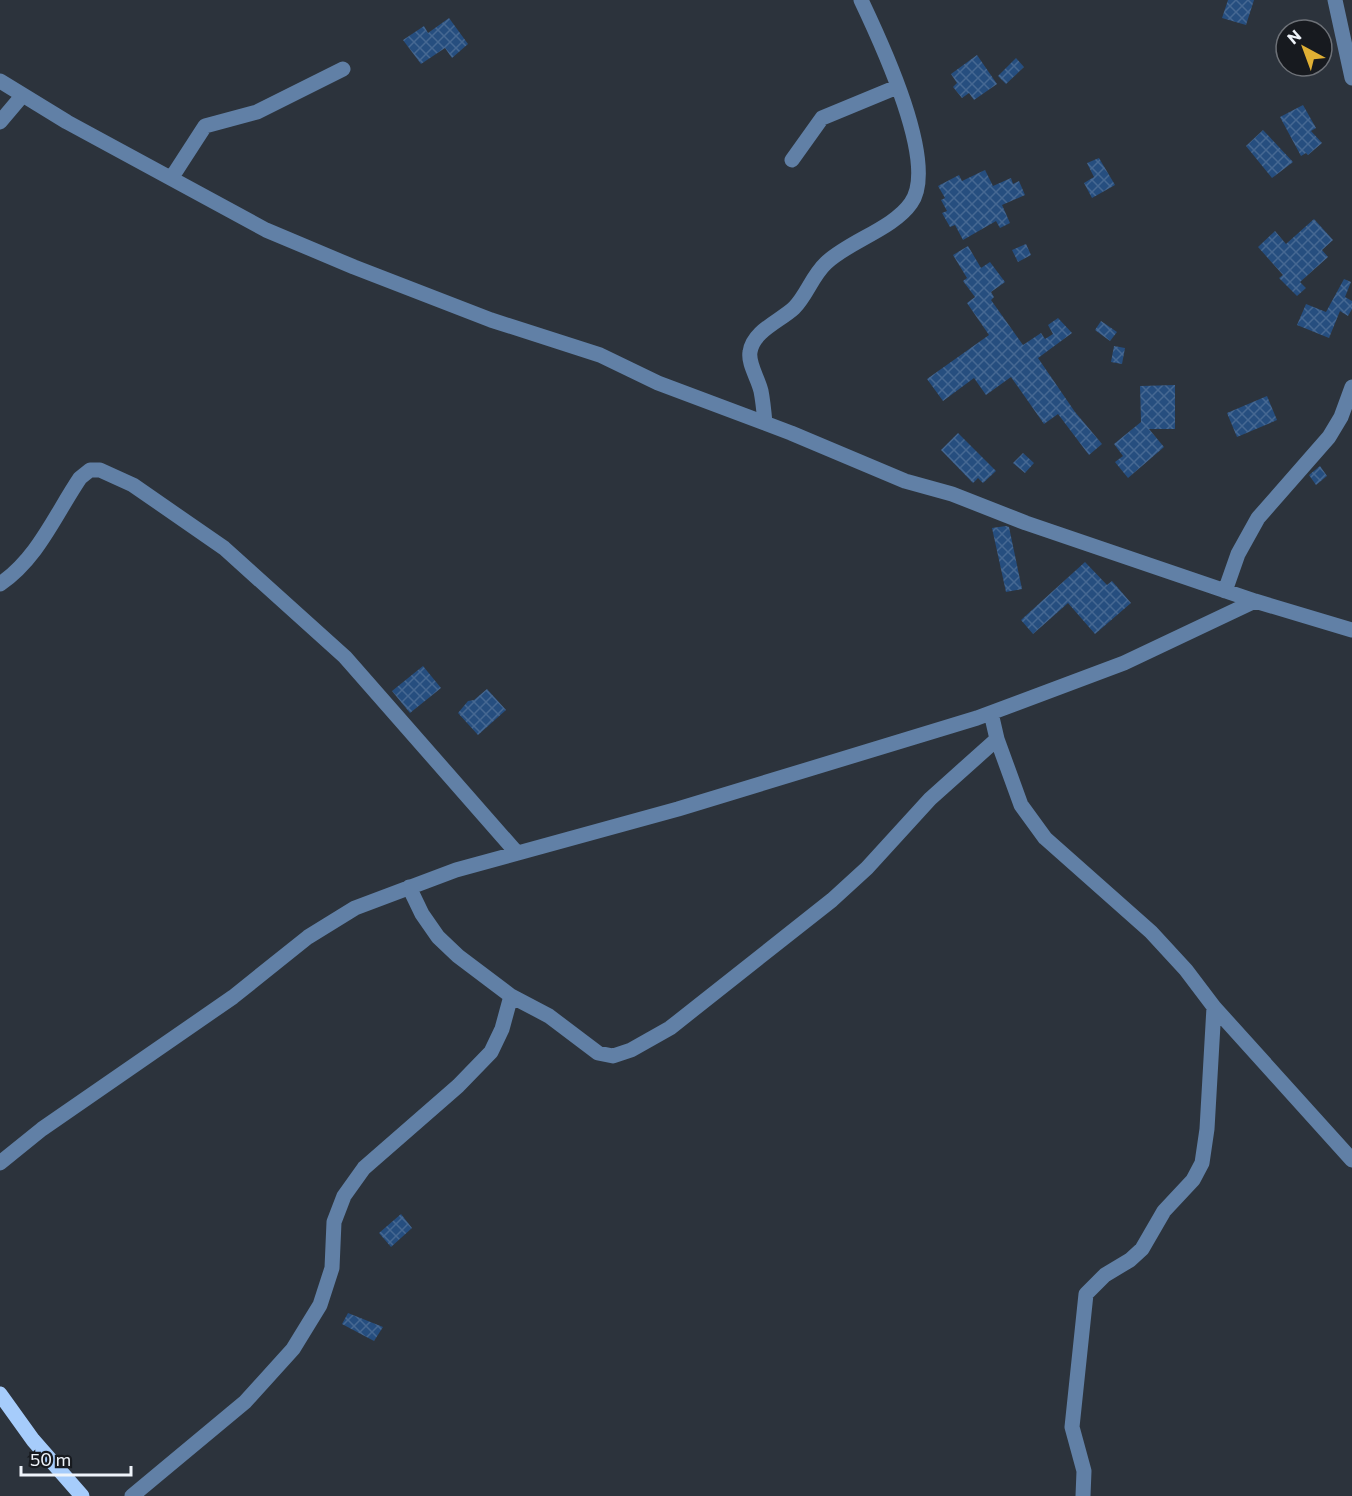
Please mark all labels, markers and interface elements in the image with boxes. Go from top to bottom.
north arrow [1274,18,1334,78]
text: N [1283,25,1305,47]
scale bar [21,1439,130,1477]
text: 50 m [30,1448,71,1470]

